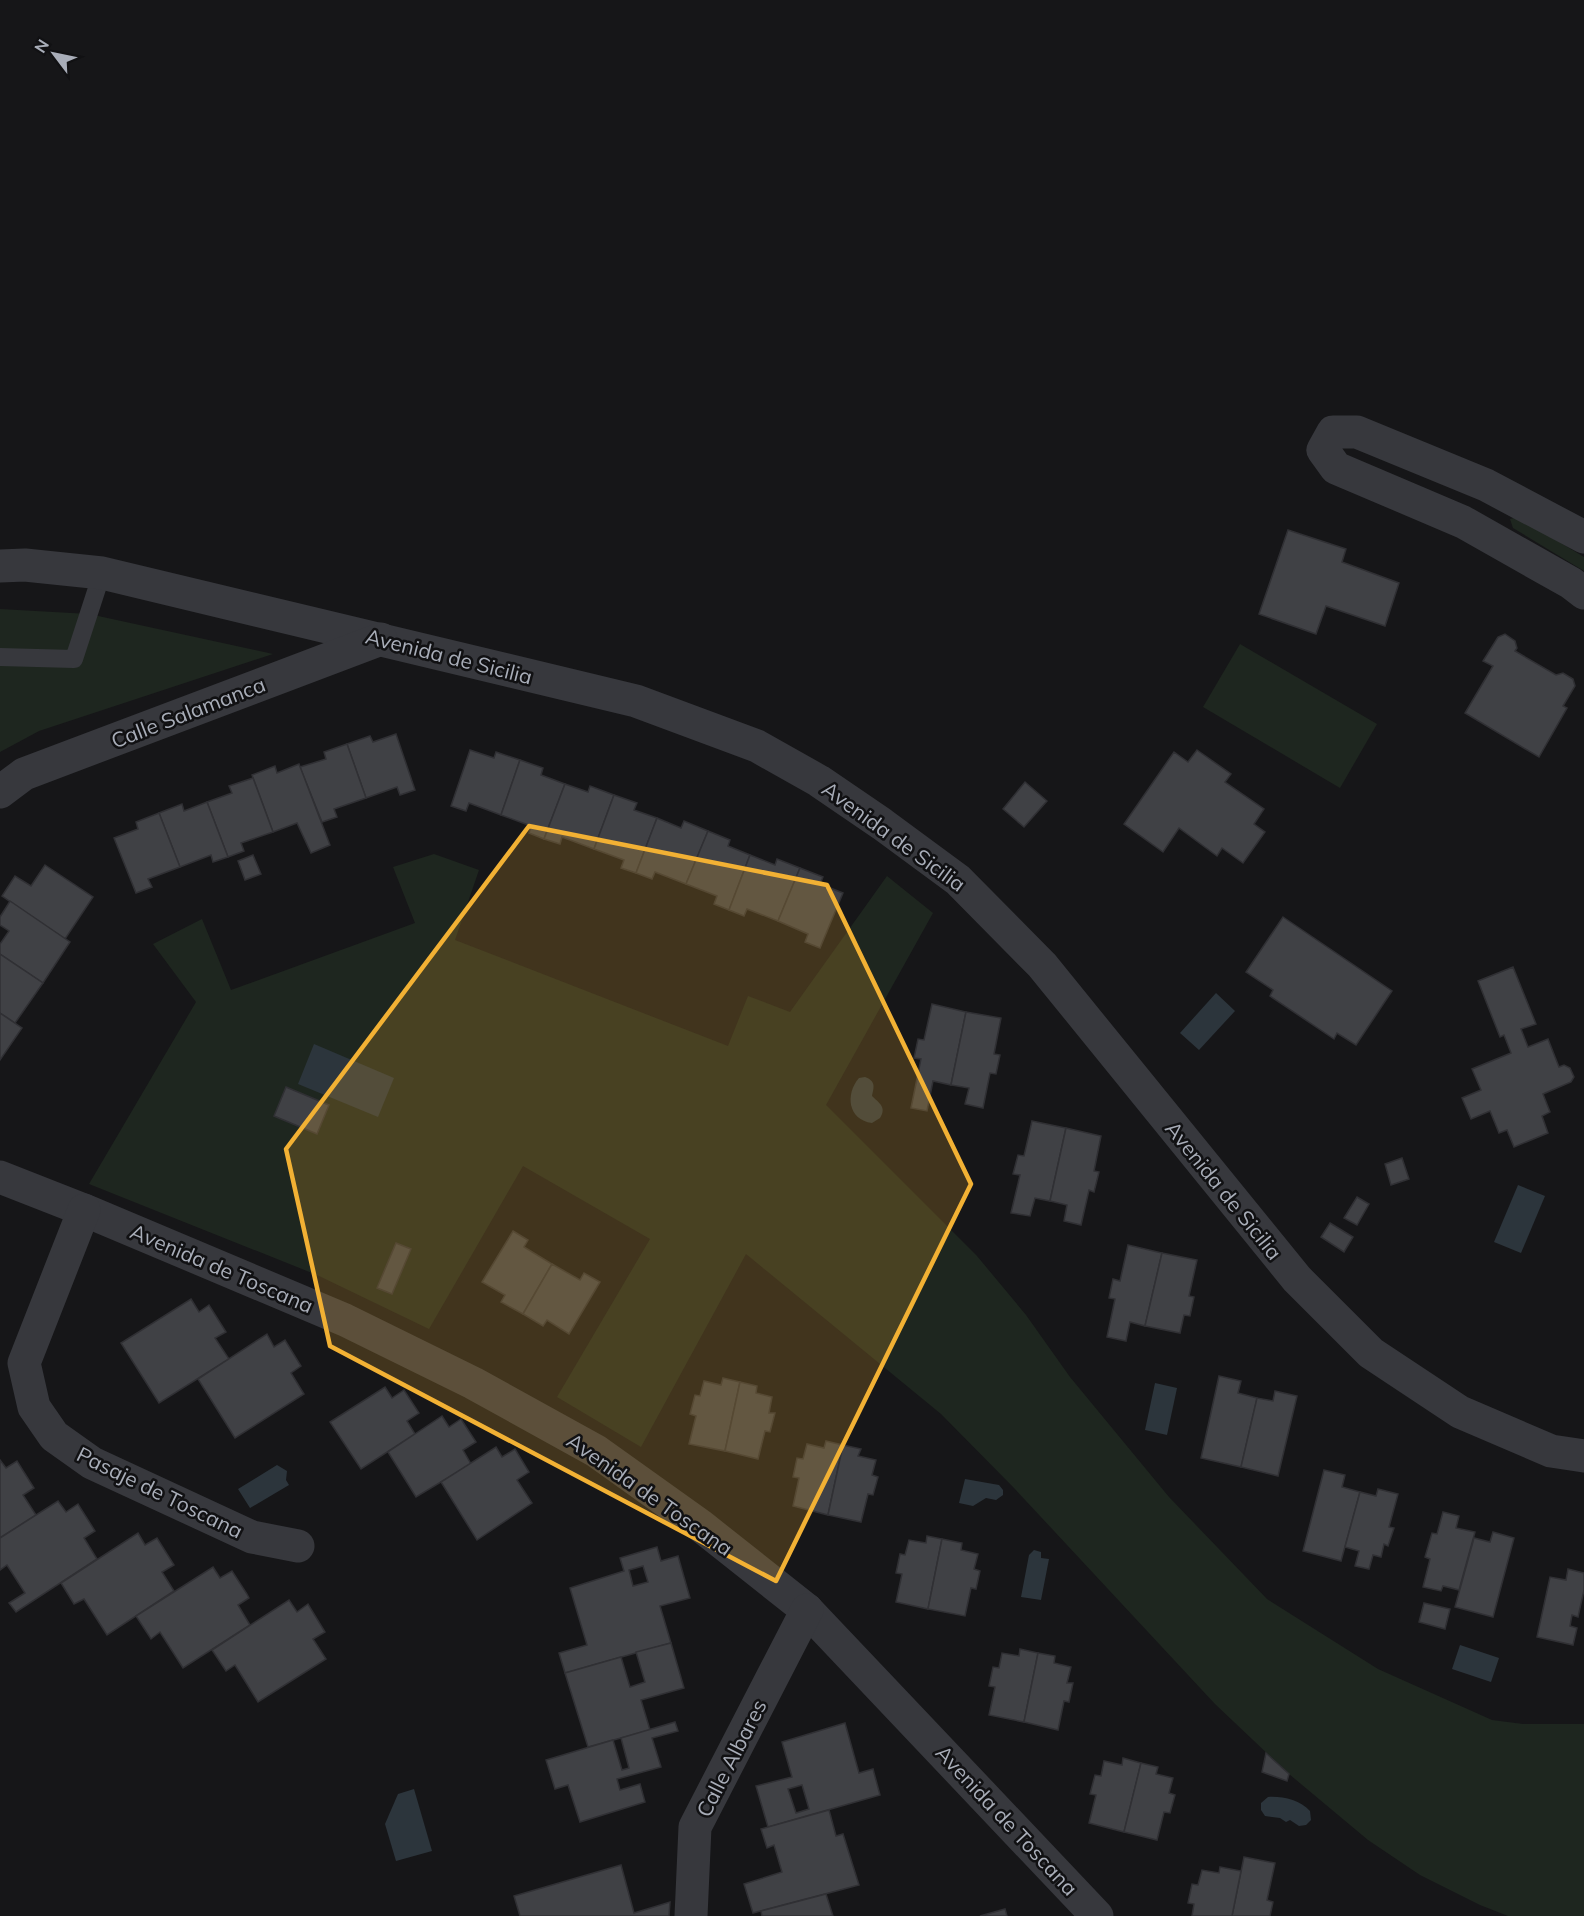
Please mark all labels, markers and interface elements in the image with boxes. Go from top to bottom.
north arrow [24,24,84,84]
text: N [30,36,53,56]
street label: Avenida de Sicilia [363,623,535,689]
street label: Calle Salamanca [107,671,269,753]
street label: Avenida de Sicilia [817,775,971,897]
street label: Avenida de Sicilia [1160,1115,1288,1265]
street label: Avenida de Toscana [127,1218,317,1318]
street label: Avenida de Toscana [562,1427,738,1561]
street label: Pasaje de Toscana [73,1441,247,1543]
street label: Calle Albares [690,1695,772,1821]
street label: Avenida de Toscana [931,1739,1083,1901]

